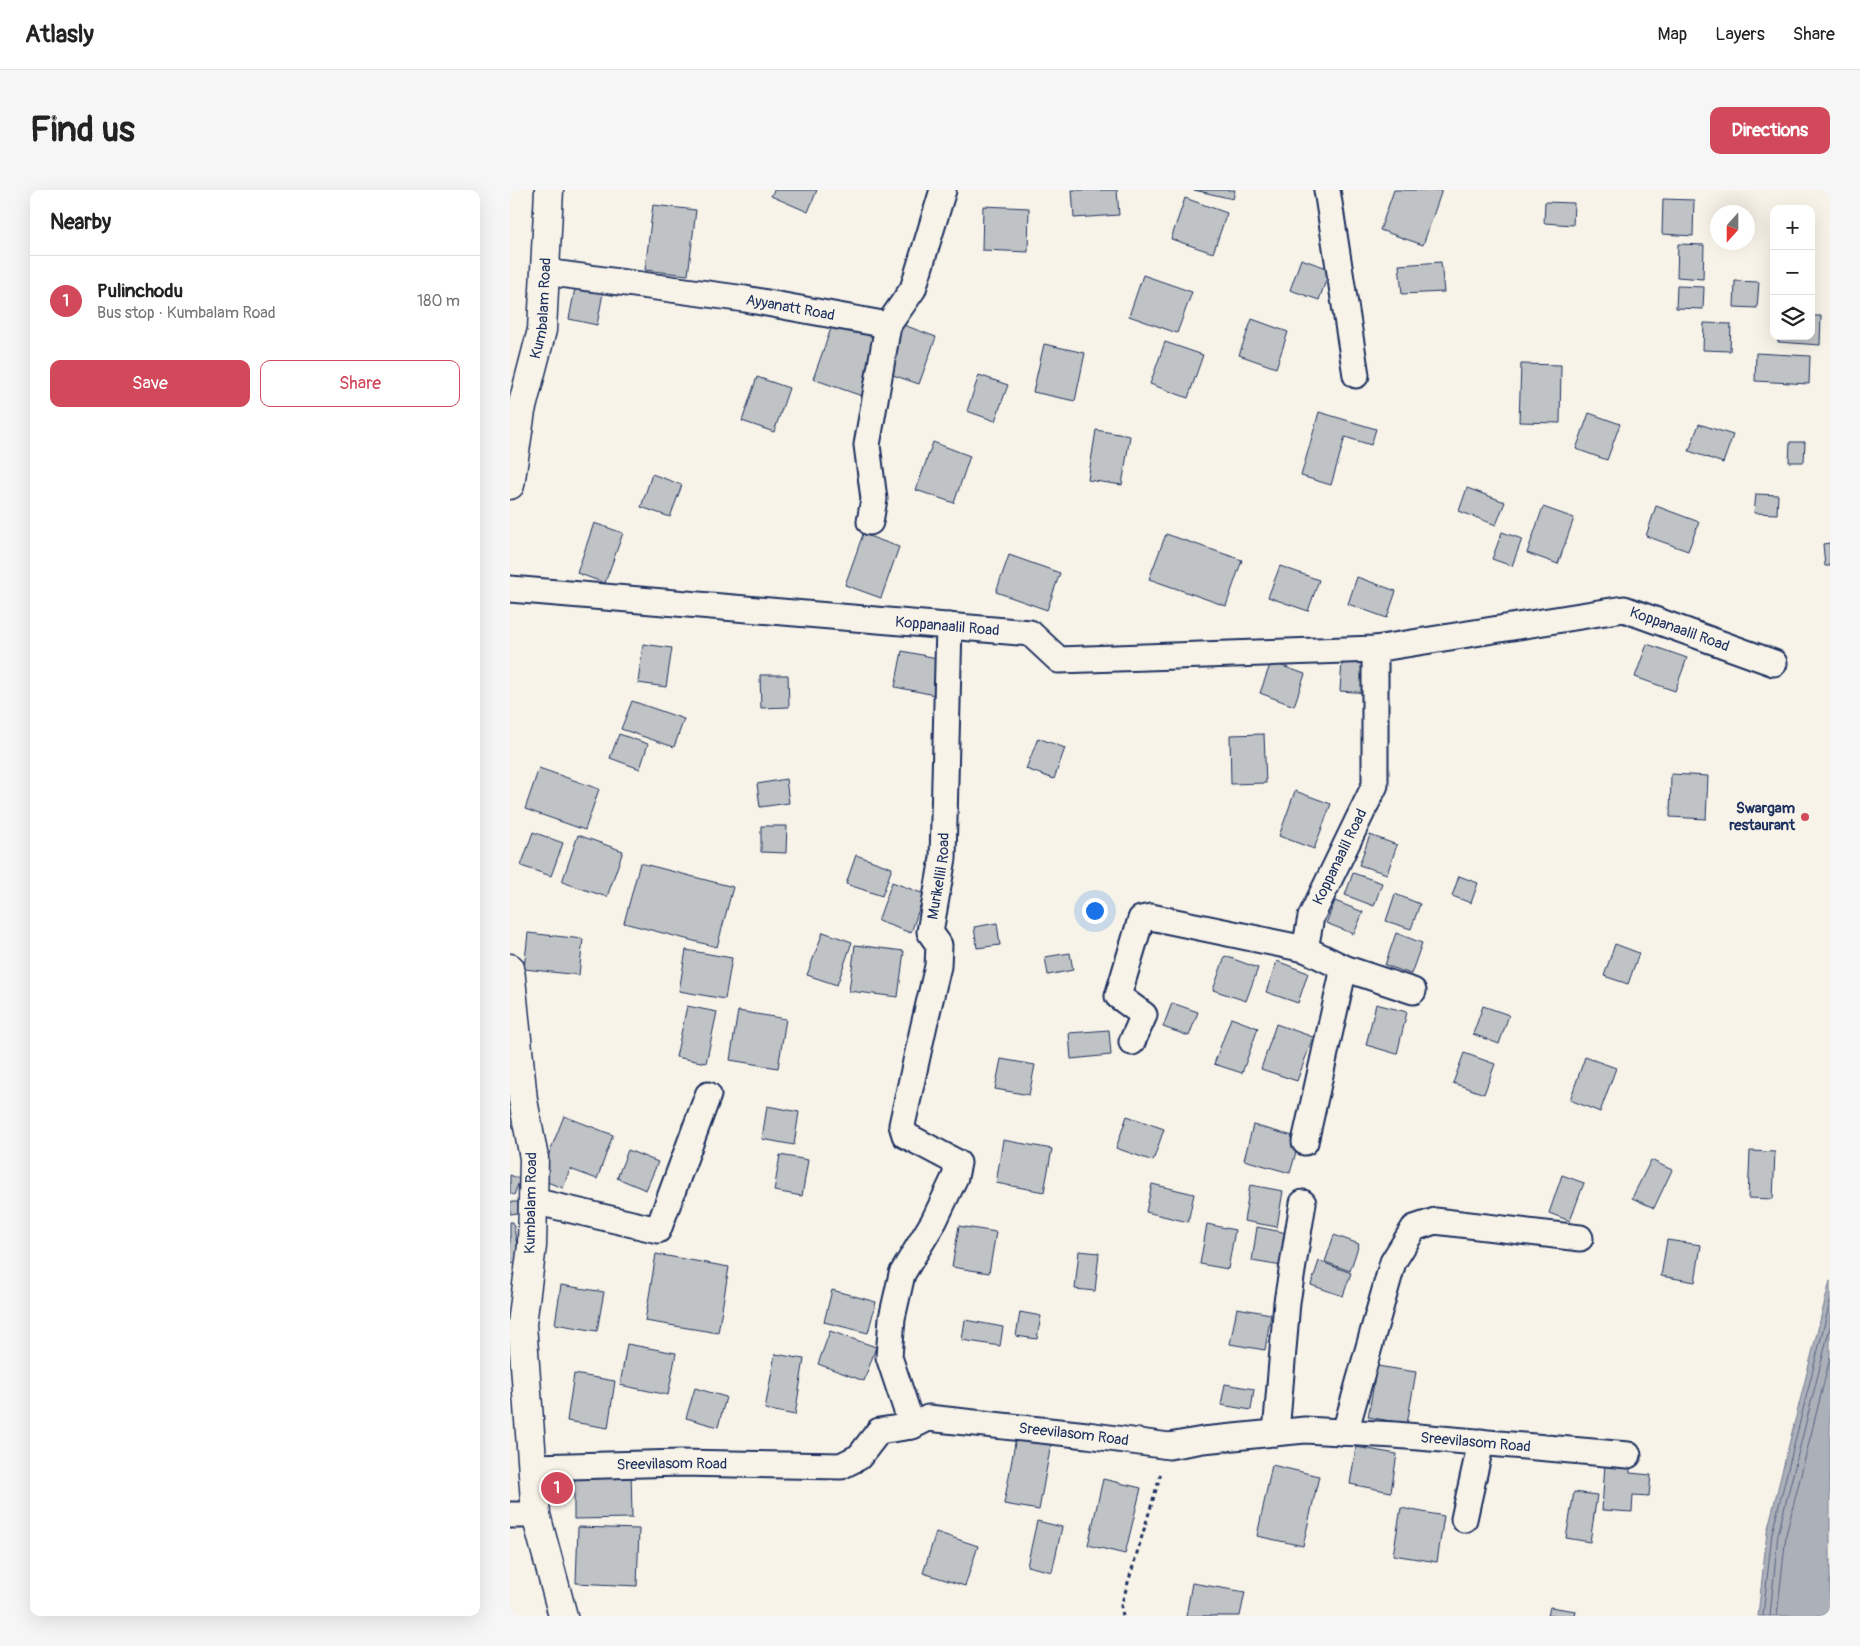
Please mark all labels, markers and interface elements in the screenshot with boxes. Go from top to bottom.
text: Atlasly [25,20,94,49]
text: Map [1658,23,1687,46]
text: Layers [1715,23,1765,46]
text: Share [1793,23,1835,46]
button: Directions [1710,107,1830,154]
text: Find us [30,108,135,152]
north arrow [1710,205,1755,250]
map controls [1770,205,1815,340]
button: + [1770,205,1815,250]
text: Nearby [50,209,111,236]
button: − [1770,250,1815,295]
street label: Kumbalam Road [525,257,555,361]
text: Pulinchodu [97,279,183,303]
street label: Ayyanatt Road [744,290,836,325]
text: 1 [63,291,69,311]
text: 180 m [417,291,460,311]
button: layers [1770,295,1815,340]
text: Bus stop · Kumbalam Road [97,303,276,323]
button: Save [50,360,250,407]
button: Share [260,360,460,407]
street label: Koppanaalil Road [1627,602,1732,656]
street label: Koppanaalil Road [895,612,1000,640]
place label: Swargam restaurant [1729,799,1796,835]
street label: Koppanaalil Road [1309,806,1371,908]
marker: Swargam restaurant [1799,811,1811,823]
street label: Murikellil Road [923,832,953,921]
your location [1082,898,1108,924]
street label: Kumbalam Road [521,1152,541,1254]
street label: Sreevilasom Road [1018,1418,1130,1450]
street label: Sreevilasom Road [1420,1428,1532,1456]
street label: Sreevilasom Road [616,1453,727,1474]
pin: 1 [541,1469,573,1507]

